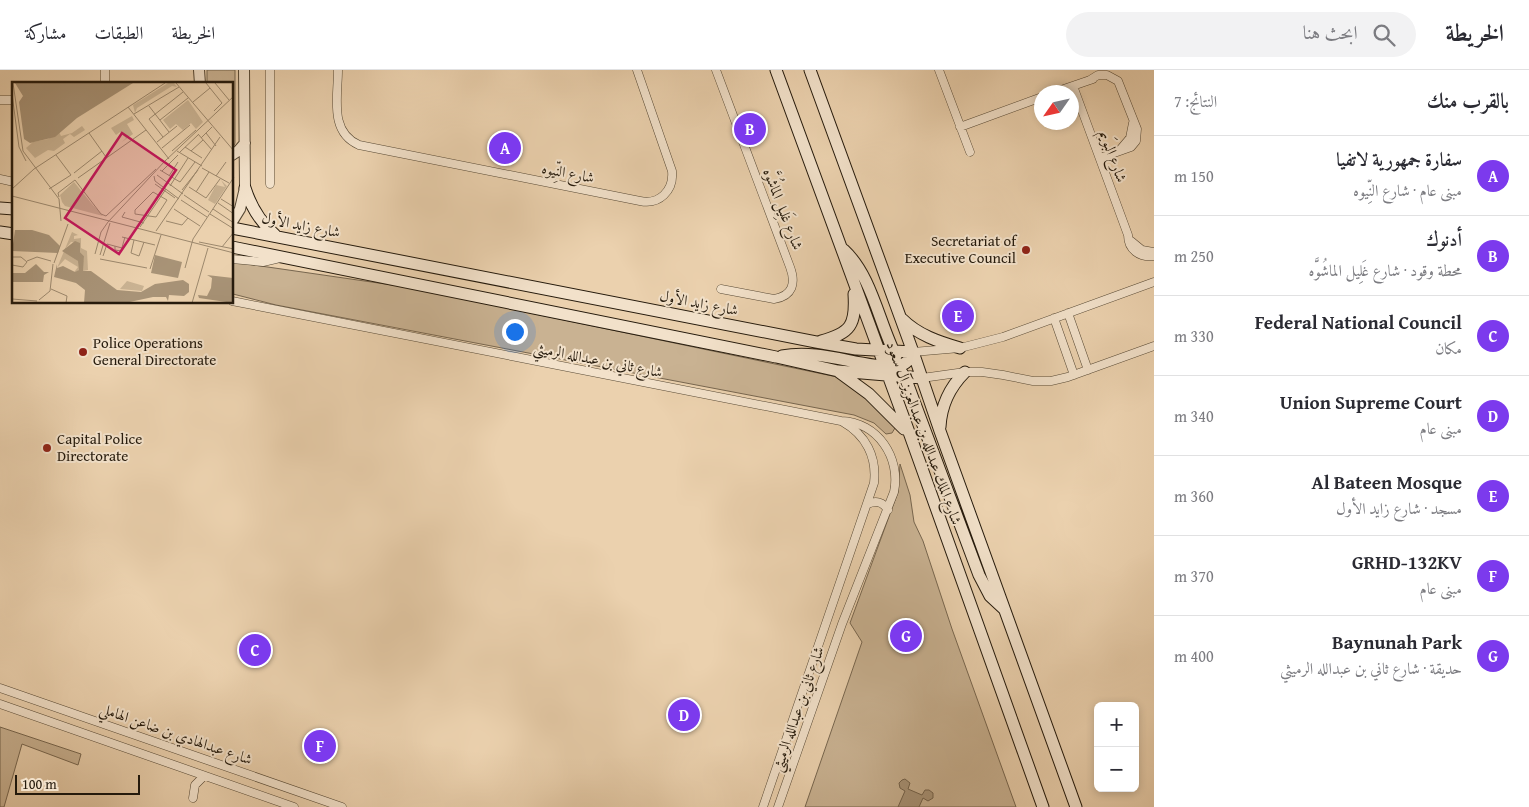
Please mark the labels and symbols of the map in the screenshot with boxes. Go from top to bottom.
inset map [12,82,234,304]
north arrow [1034,85,1079,130]
pin: B [734,110,766,148]
street label: شارع البوَيم [1092,127,1133,186]
pin: A [489,129,521,167]
street label: شارع النِّيوه [539,157,596,191]
street label: شارع غَلِيل الماشُوَّه [755,164,811,254]
street label: شارع زايد الأول [259,207,342,245]
place label: Secretariat of Executive Council [905,230,1018,268]
marker: Secretariat of Executive Council [1020,244,1032,256]
street label: شارع زايد الأول [657,285,740,323]
pin: E [942,297,974,335]
your location [502,319,528,345]
place label: Police Operations General Directorate [93,332,216,370]
street label: شارع ثاني بن عبدالله الرميثي [531,337,664,386]
street label: شارع الملك عبدالله بن عبدالعزيز آل سعود [879,338,968,529]
marker: Police Operations General Directorate [77,346,89,358]
place label: Capital Police Directorate [57,428,142,466]
marker: Capital Police Directorate [41,442,53,454]
pin: G [890,617,922,655]
pin: C [239,631,271,669]
street label: شارع ثاني بن عبدالله الرميثي [766,643,833,776]
pin: D [668,696,700,734]
street label: شارع عبدالهادي بن ضاعن الهاملي [96,698,255,773]
pin: F [304,727,336,765]
scale bar [15,772,140,795]

